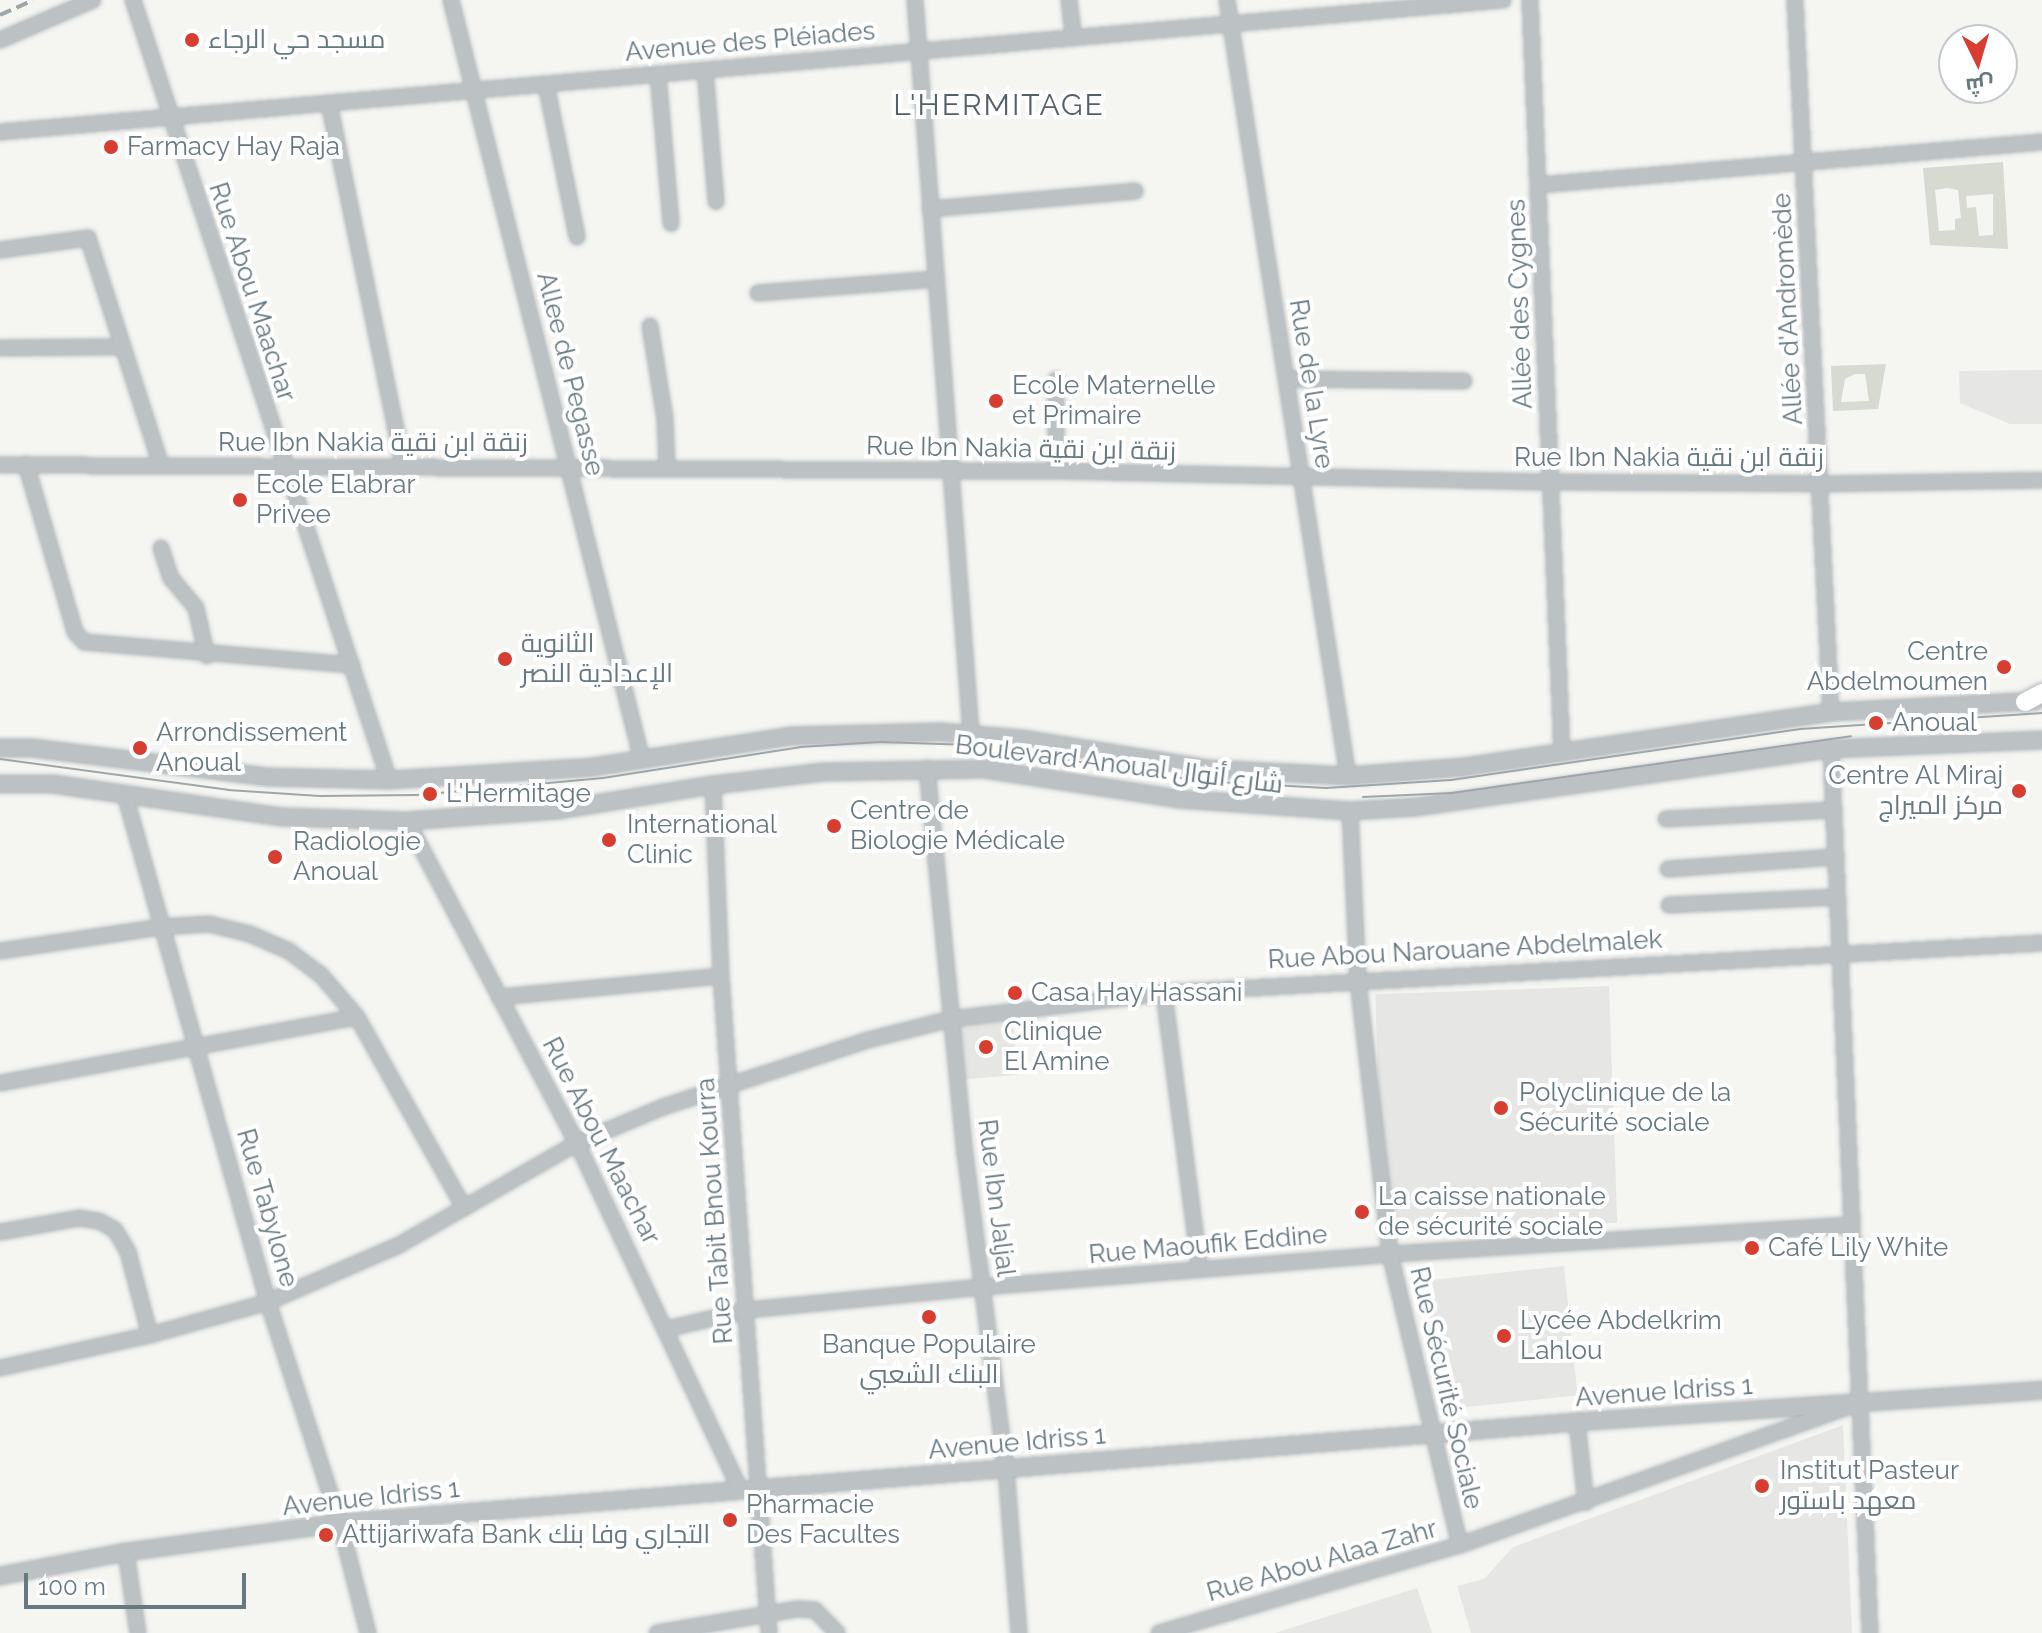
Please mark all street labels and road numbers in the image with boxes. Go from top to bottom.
street label: Avenue des Pléiades [624,16,876,68]
street label: Rue Abou Maachar [202,178,302,406]
street label: Allée d'Andromède [1766,192,1810,426]
street label: Allée des Cygnes [1501,199,1539,409]
street label: Allee de Pegasse [530,269,610,479]
street label: Rue de la Lyre [1282,297,1340,471]
street label: Rue Ibn Nakia زنقة ابن نقية [218,427,528,459]
street label: Rue Ibn Nakia زنقة ابن نقية [866,431,1176,467]
street label: Rue Ibn Nakia زنقة ابن نقية [1514,442,1824,474]
street label: Boulevard Anoual شارع أنوال [953,729,1285,801]
street label: Rue Abou Narouane Abdelmalek [1266,924,1664,976]
street label: Rue Abou Maachar [535,1032,667,1250]
street label: Rue Tabit Bnou Kourra [690,1076,740,1346]
street label: Rue Ibn Jaljal [971,1117,1021,1279]
street label: Rue Tabylone [229,1125,305,1291]
street label: Rue Maoufik Eddine [1087,1219,1329,1271]
street label: Rue Sécurité Sociale [1403,1264,1489,1512]
street label: Avenue Idriss 1 [1574,1370,1754,1414]
street label: Avenue Idriss 1 [927,1420,1107,1466]
street label: Avenue Idriss 1 [281,1473,461,1523]
street label: Rue Abou Alaa Zahr [1202,1513,1442,1609]

